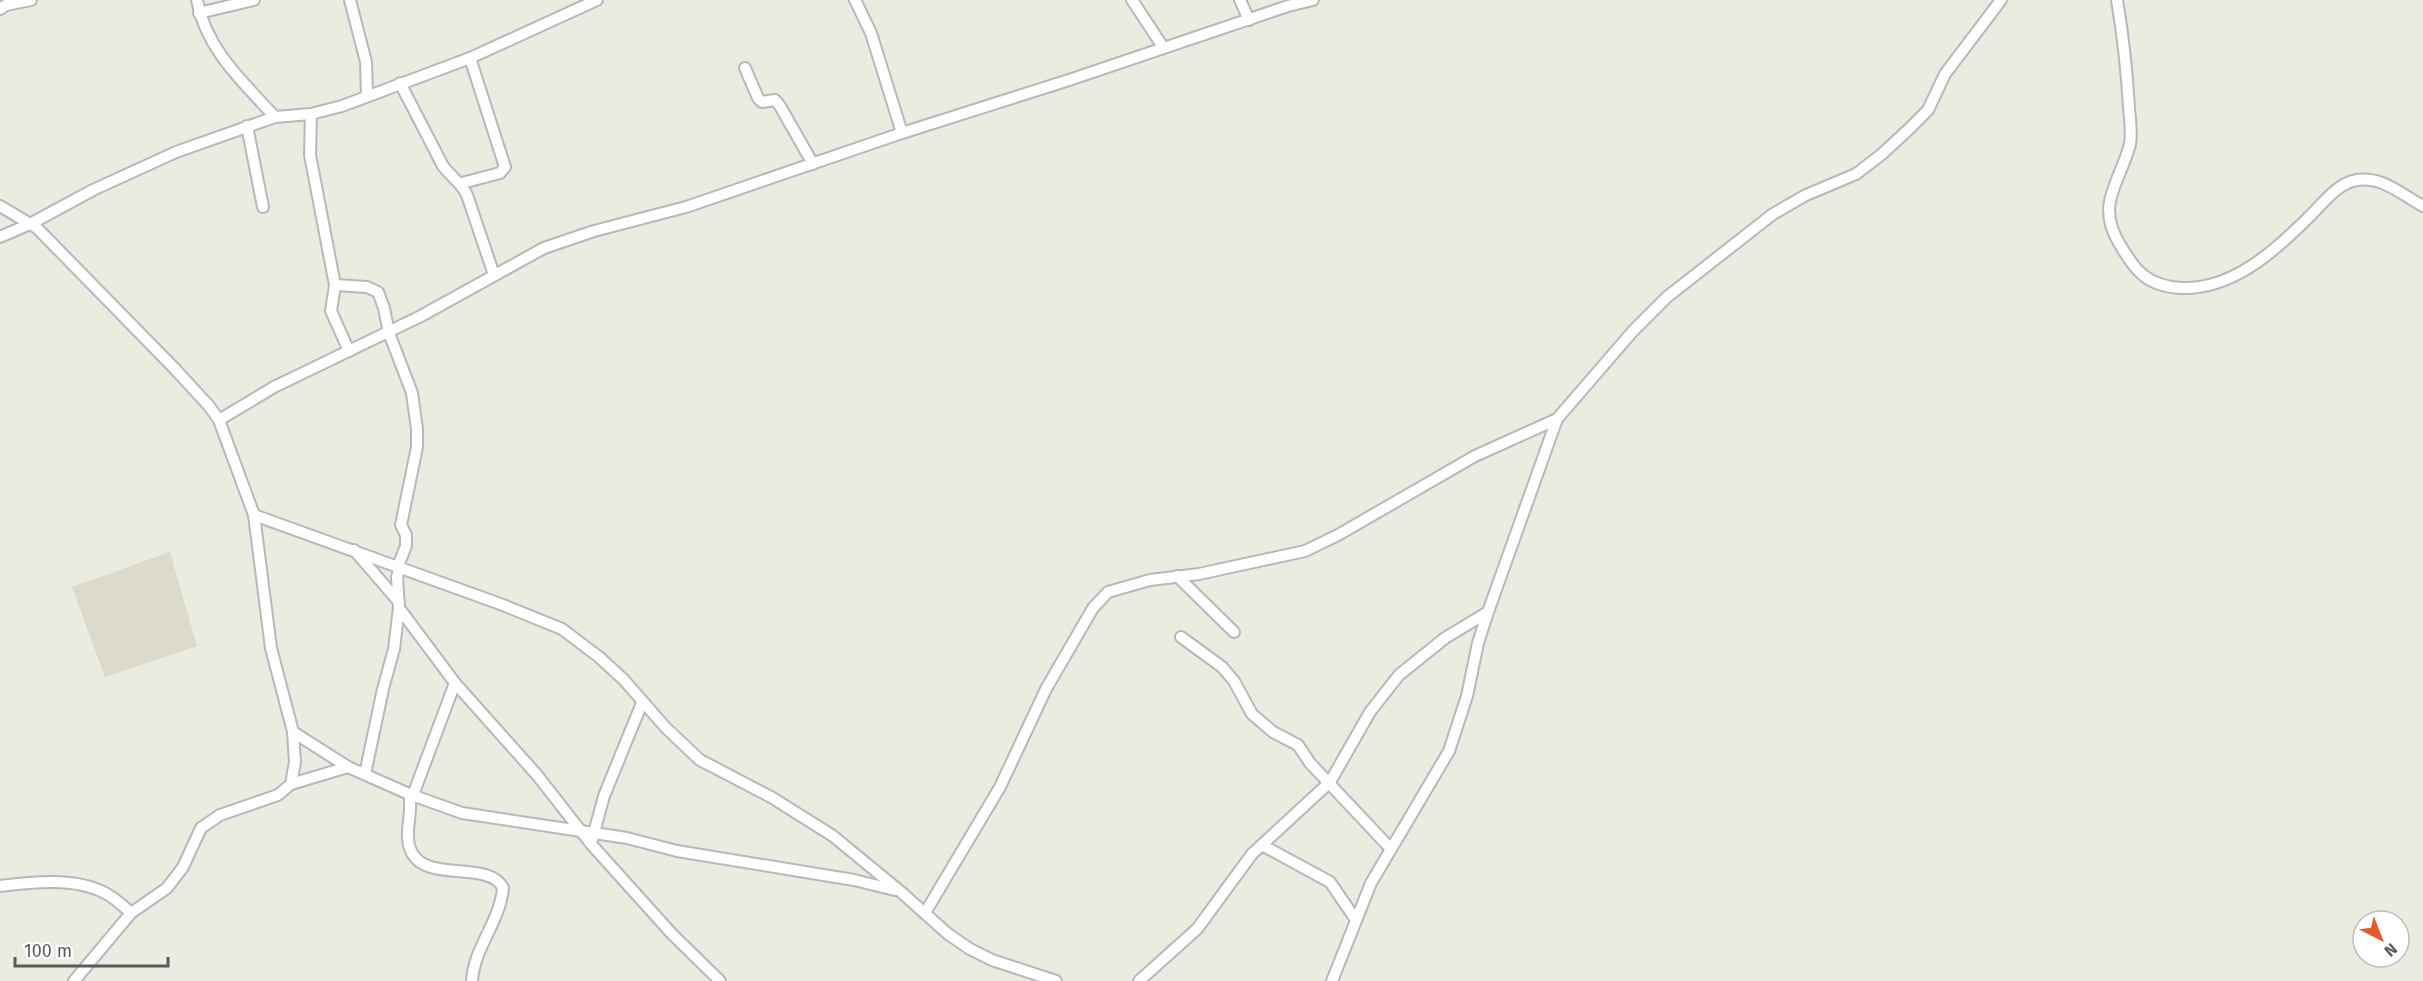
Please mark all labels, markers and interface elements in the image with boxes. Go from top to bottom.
north arrow [2351,909,2411,969]
scale bar [15,930,168,968]
text: N [2380,939,2401,960]
text: 100 m [24,940,72,962]

